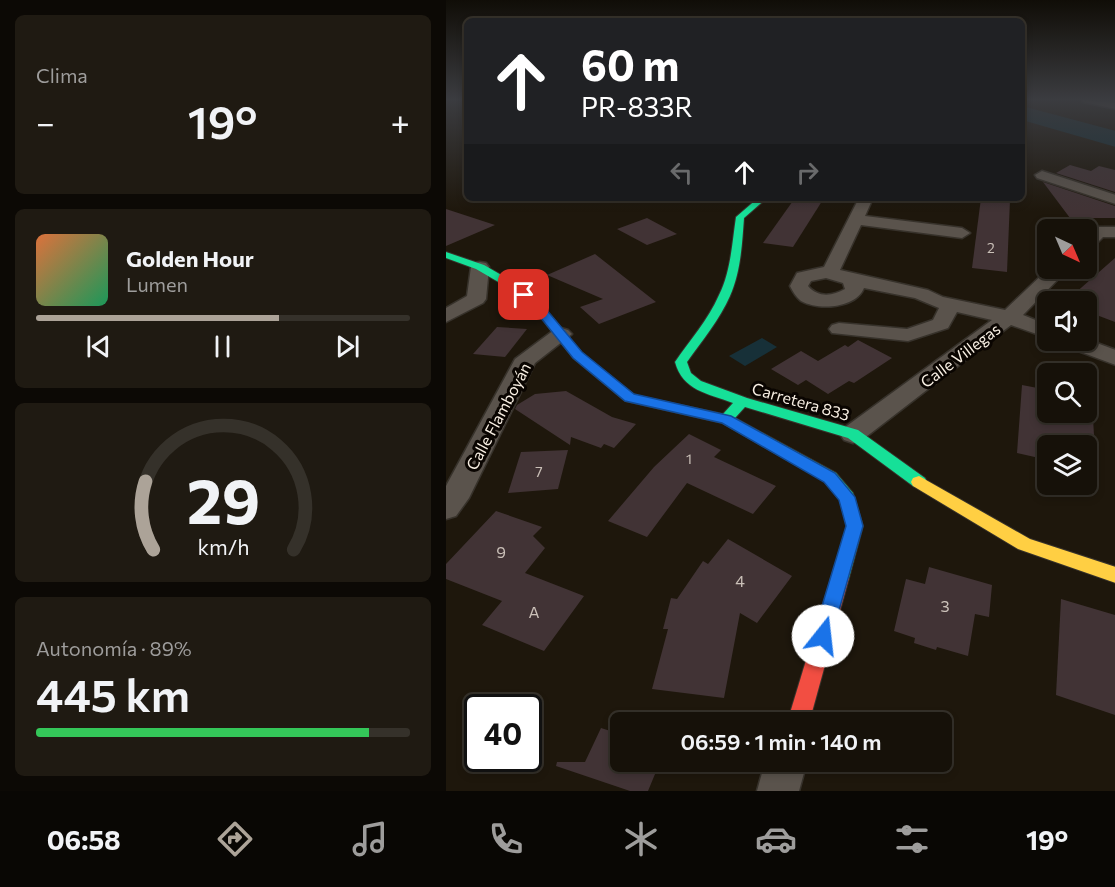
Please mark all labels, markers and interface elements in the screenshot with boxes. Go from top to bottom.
text: 60 m [581,38,680,90]
icon: ahead [482,42,560,120]
text: Clima [36,63,88,87]
text: PR-833R [581,90,693,123]
text: 19° [188,93,257,148]
text: − [36,101,55,142]
text: + [391,101,410,142]
icon: left [665,156,698,189]
icon: ahead [728,156,761,189]
icon: right [791,156,824,189]
north arrow [1037,219,1097,279]
map controls [1037,219,1097,495]
house number: 2 [987,239,995,256]
text: Golden Hour [126,245,254,272]
pin [498,269,549,320]
text: Lumen [126,272,188,296]
icon: arrive [507,278,540,311]
button: sound [1037,291,1097,351]
street label: Calle Villegas [916,319,1004,391]
icon: previous [82,330,115,363]
icon: pause [206,330,239,363]
icon: next [331,330,364,363]
street label: Calle Flamboyán [462,359,534,473]
button: search [1037,363,1097,423]
street label: Carretera 833 [750,378,852,424]
button: layers [1037,435,1097,495]
house number: 1 [686,450,692,467]
text: 29 [186,461,260,537]
house number: 7 [535,463,543,480]
text: km/h [197,533,249,559]
house number: 9 [496,542,506,561]
house number: 4 [735,571,745,590]
house number: 3 [940,596,950,615]
house number: A [528,602,540,621]
position arrow [791,604,855,668]
text: Autonomía · 89% [36,636,192,660]
text: 445 km [36,666,190,721]
speed limit sign: 40 [464,694,542,772]
text: 06:59 · 1 min · 140 m [681,728,881,755]
icon: directions [214,818,256,860]
icon: music [349,818,391,860]
icon: phone [485,818,527,860]
icon: climate [620,818,662,860]
icon: car [755,818,797,860]
icon: filters [891,818,933,860]
text: 06:58 [47,823,121,856]
text: 19° [1026,823,1068,856]

